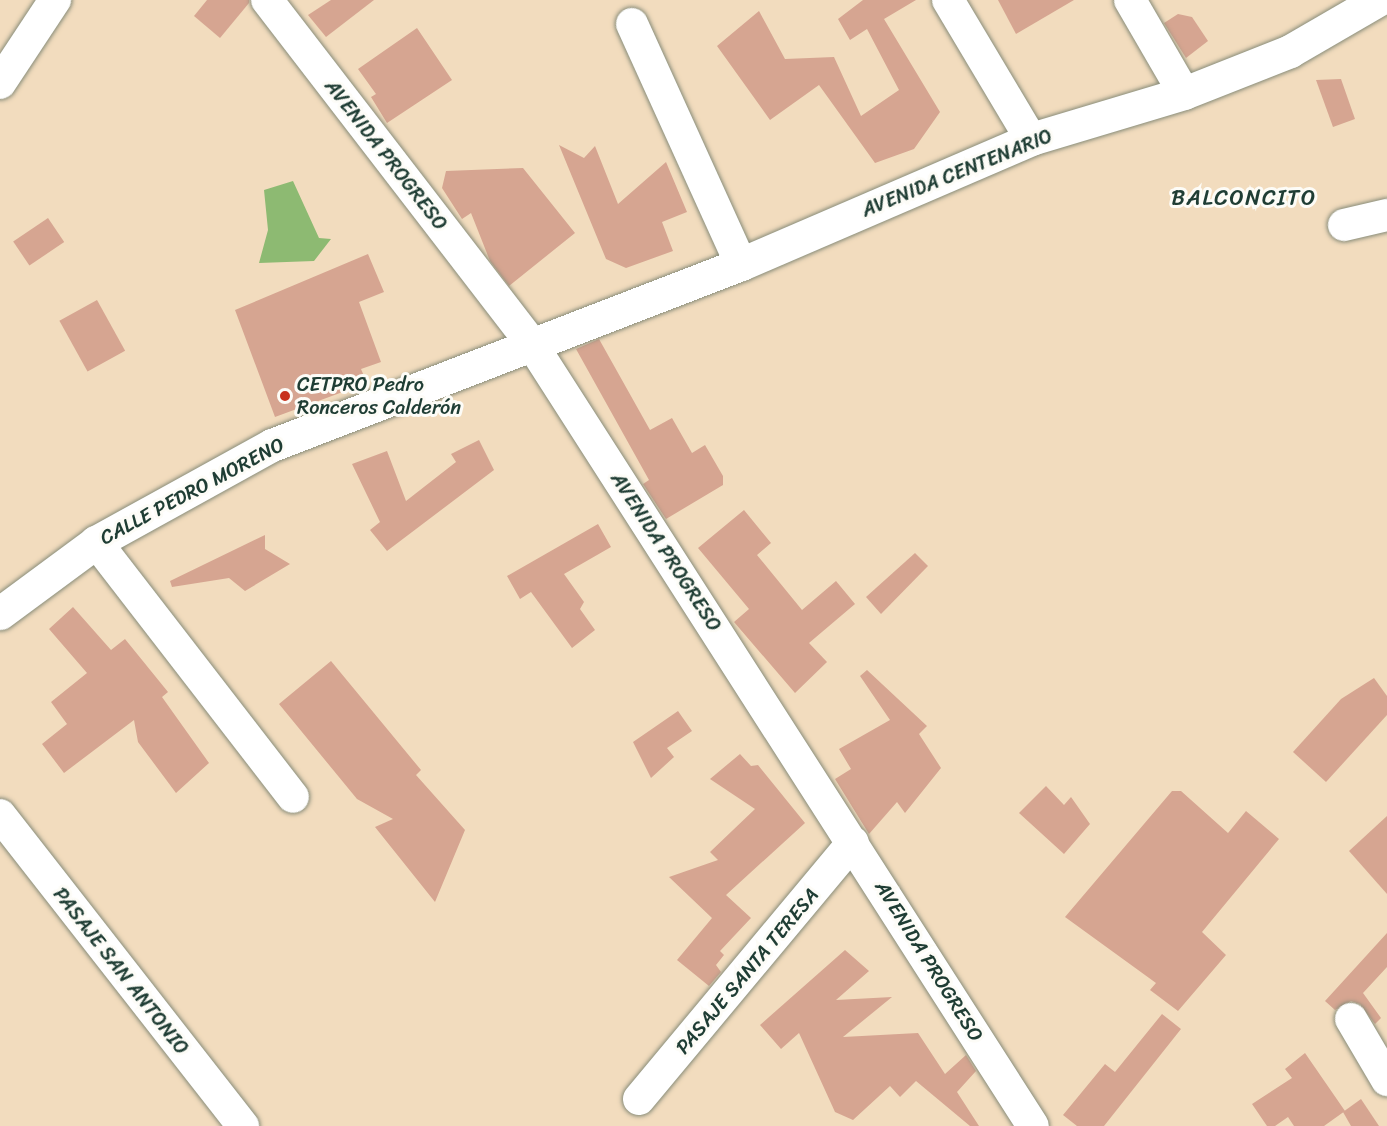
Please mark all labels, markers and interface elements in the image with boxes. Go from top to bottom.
street label: AVENIDA PROGRESO [320,75,452,235]
street label: AVENIDA CENTENARIO [857,123,1057,223]
district label: BALCONCITO [1173,185,1315,211]
place label: CETPRO Pedro Ronceros Calderón [297,372,461,419]
marker: CETPRO Pedro Ronceros Calderón [278,389,292,403]
street label: CALLE PEDRO MORENO [96,432,288,550]
street label: AVENIDA PROGRESO [606,468,726,636]
street label: AVENIDA PROGRESO [870,876,988,1046]
street label: PASAJE SAN ANTONIO [49,883,193,1059]
street label: PASAJE SANTA TERESA [671,883,823,1059]

